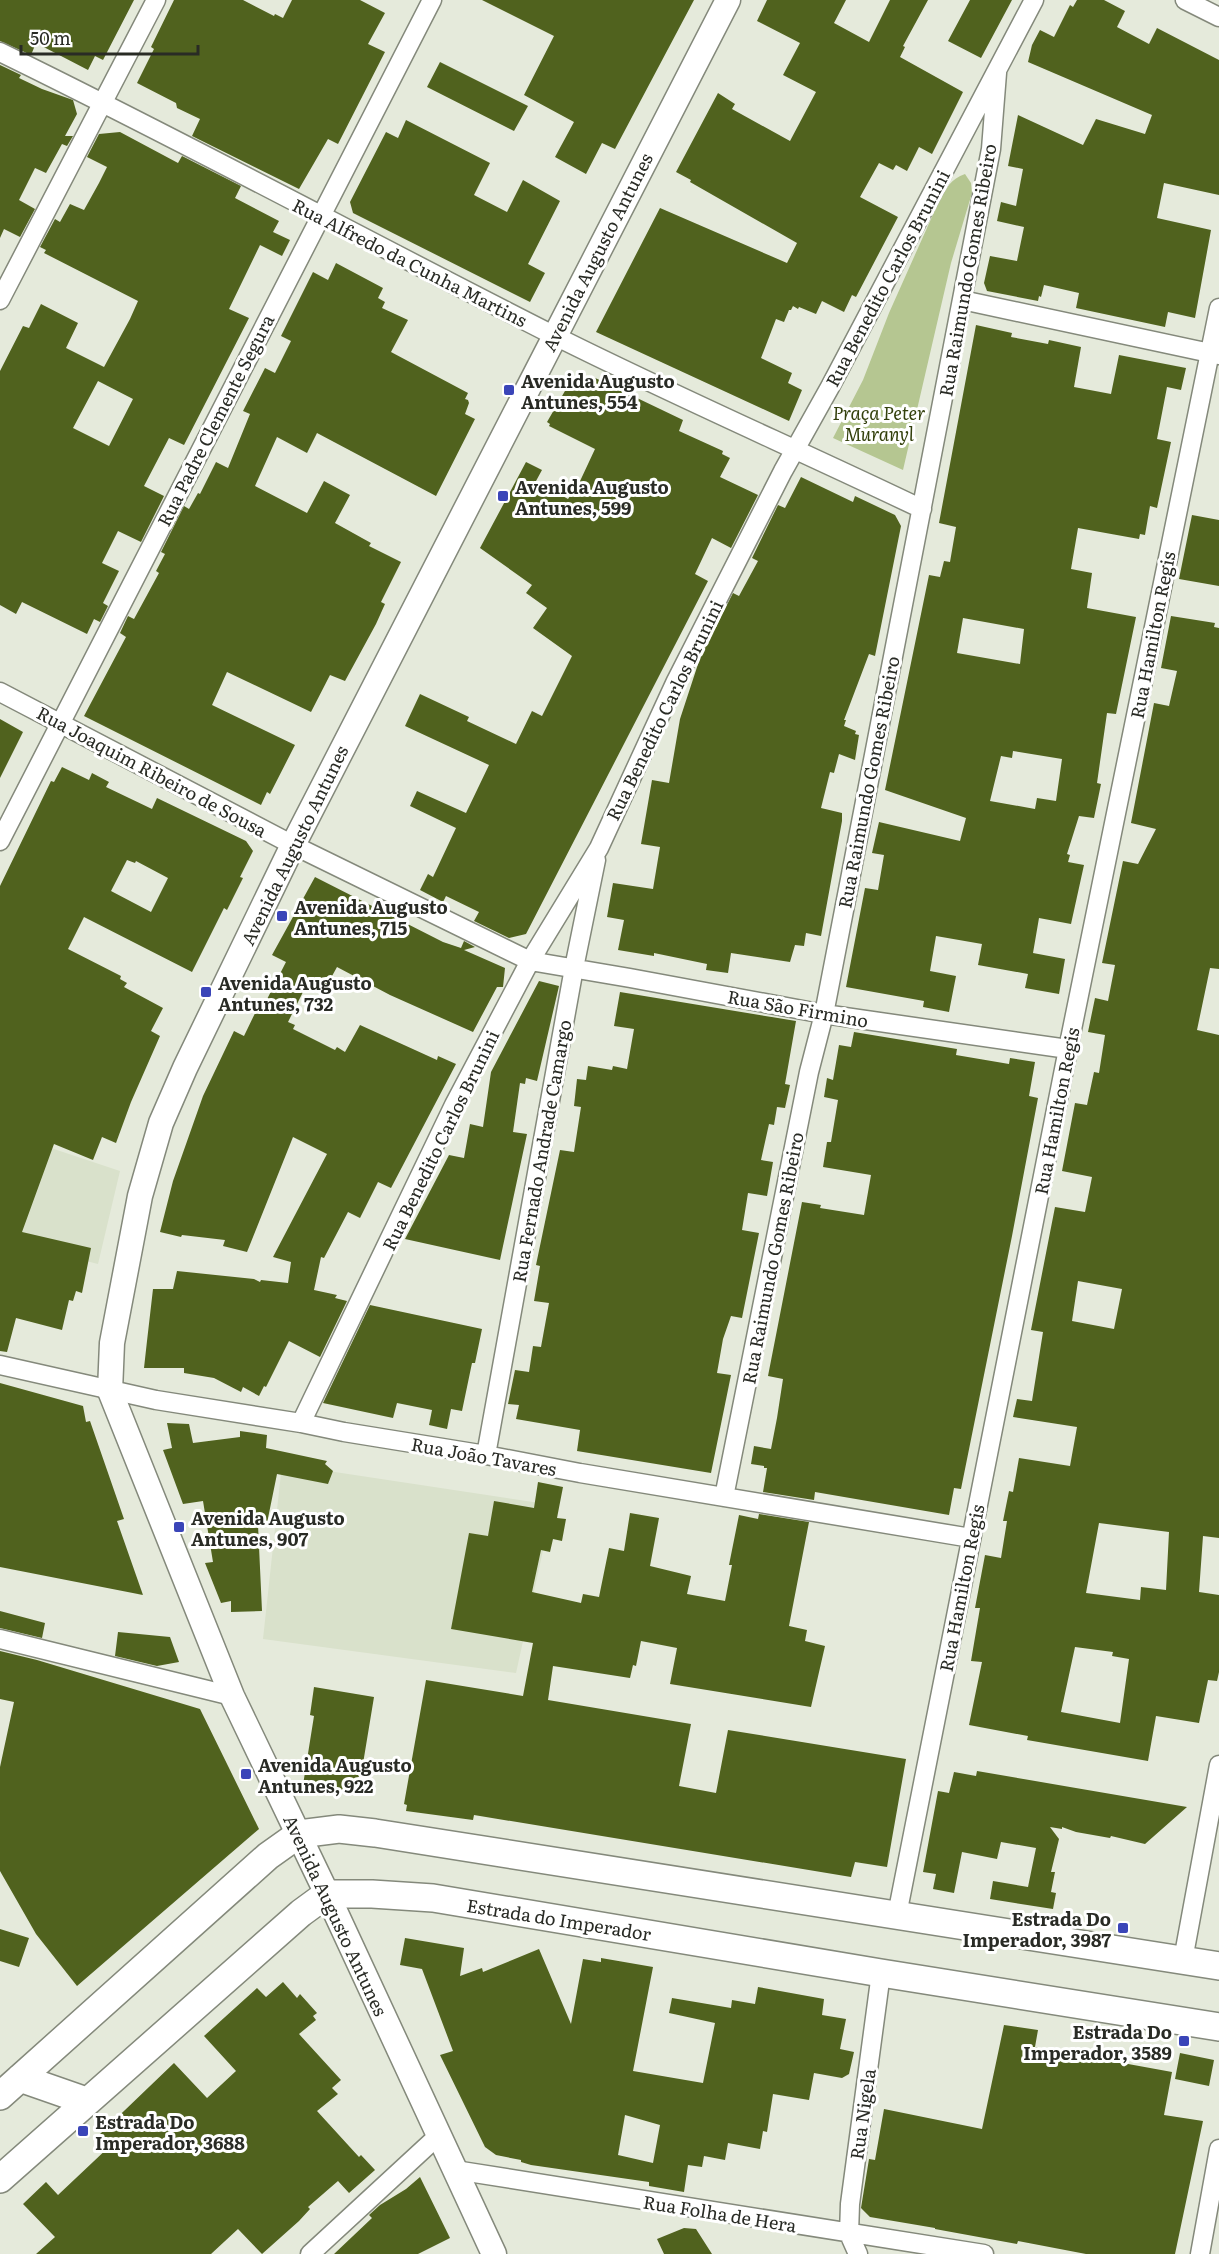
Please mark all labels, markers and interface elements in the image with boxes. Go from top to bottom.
scale bar [21,18,198,56]
text: 50 m [30,24,71,51]
street label: Rua Raimundo Gomes Ribeiro [931,141,1003,399]
street label: Avenida Augusto Antunes [535,148,659,356]
street label: Rua Benedito Carlos Brunini [818,165,956,391]
street label: Rua Alfredo da Cunha Martins [288,191,532,333]
street label: Rua Padre Clemente Segura [150,309,280,531]
place label: Avenida Augusto Antunes, 554 [521,367,675,415]
marker: Avenida Augusto Antunes, 554 [502,383,516,397]
park label: Praça Peter Muranyl [832,399,926,447]
place label: Avenida Augusto Antunes, 599 [515,473,669,521]
marker: Avenida Augusto Antunes, 599 [496,489,510,503]
street label: Rua Hamilton Regis [1123,549,1181,721]
street label: Rua Benedito Carlos Brunini [599,595,729,825]
street label: Rua Raimundo Gomes Ribeiro [830,654,906,910]
street label: Rua Joaquim Ribeiro de Sousa [32,699,272,843]
street label: Avenida Augusto Antunes [234,740,354,950]
place label: Avenida Augusto Antunes, 715 [294,893,448,941]
marker: Avenida Augusto Antunes, 715 [275,909,289,923]
place label: Avenida Augusto Antunes, 732 [218,969,372,1017]
street label: Rua São Firmino [725,982,871,1034]
marker: Avenida Augusto Antunes, 732 [199,985,213,999]
street label: Rua Fernado Andrade Camargo [505,1017,577,1285]
street label: Rua Benedito Carlos Brunini [375,1025,505,1255]
street label: Rua Hamilton Regis [1027,1025,1085,1197]
street label: Rua Raimundo Gomes Ribeiro [734,1130,810,1386]
street label: Rua João Tavares [409,1430,559,1482]
street label: Rua Hamilton Regis [932,1502,990,1674]
place label: Avenida Augusto Antunes, 907 [191,1504,345,1552]
marker: Avenida Augusto Antunes, 907 [172,1520,186,1534]
place label: Avenida Augusto Antunes, 922 [258,1751,412,1799]
marker: Avenida Augusto Antunes, 922 [239,1767,253,1781]
street label: Avenida Augusto Antunes [277,1810,395,2020]
street label: Estrada do Imperador [465,1891,654,1947]
place label: Estrada Do Imperador, 3987 [963,1905,1111,1953]
marker: Estrada Do Imperador, 3987 [1116,1921,1130,1935]
place label: Estrada Do Imperador, 3589 [1023,2018,1172,2066]
marker: Estrada Do Imperador, 3589 [1177,2034,1191,2048]
street label: Rua Nigela [842,2066,882,2161]
place label: Estrada Do Imperador, 3688 [95,2108,245,2156]
marker: Estrada Do Imperador, 3688 [76,2124,90,2138]
street label: Rua Folha de Hera [641,2188,799,2238]

